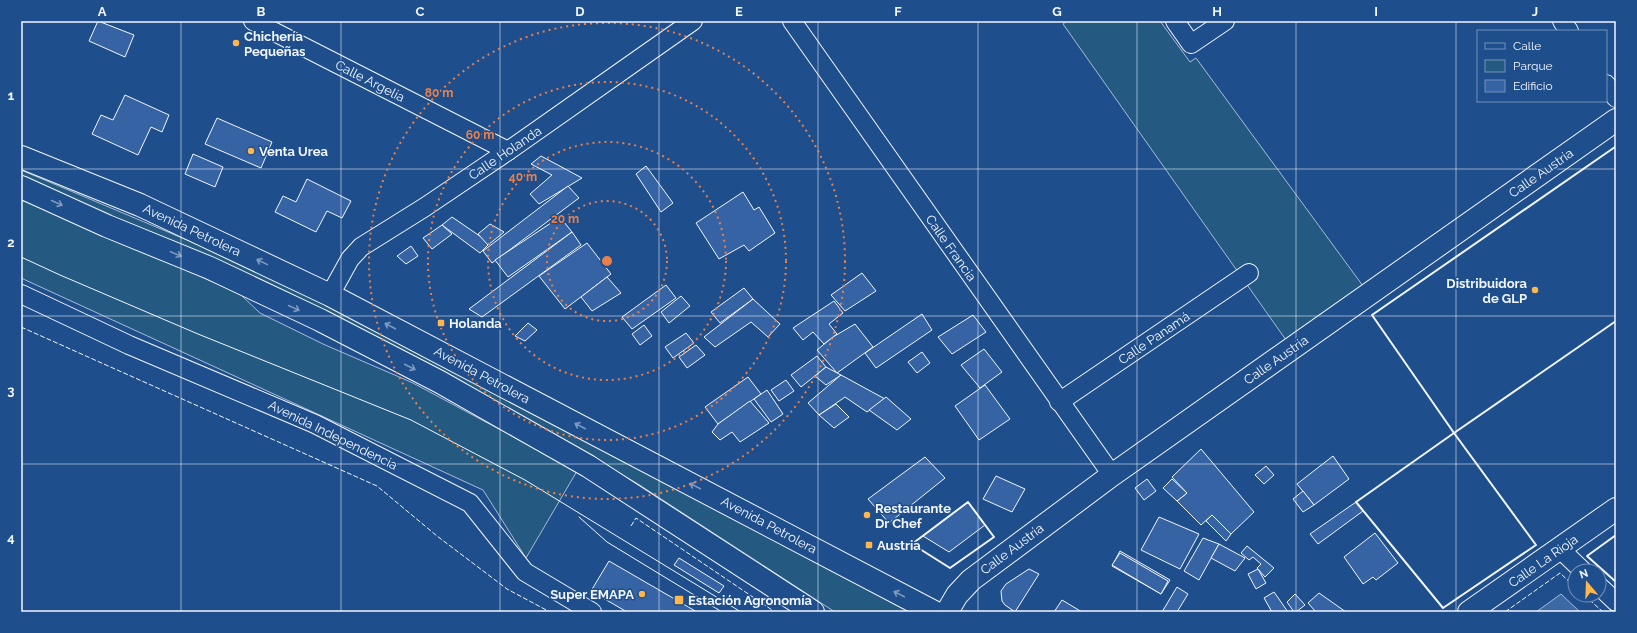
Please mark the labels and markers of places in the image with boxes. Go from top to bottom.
place label: Chichería Pequeñas [244,29,306,59]
marker: Chichería Pequeñas [231,38,241,48]
place label: Venta Urea [259,144,328,159]
marker: Venta Urea [246,146,256,156]
centre of rings [600,254,614,268]
place label: Distribuidora de GLP [1446,276,1528,306]
marker: Distribuidora de GLP [1530,285,1540,295]
place label: Holanda [449,316,502,331]
marker: Holanda [436,318,446,328]
place label: Restaurante Dr Chef [875,501,951,531]
marker: Restaurante Dr Chef [862,510,872,520]
place label: Austria [877,538,921,553]
marker: Austria [864,540,874,550]
place label: Super EMAPA [550,587,634,602]
marker: Super EMAPA [637,589,647,599]
place label: Estación Agronomía [688,593,812,608]
marker: Estación Agronomía [673,594,685,606]

